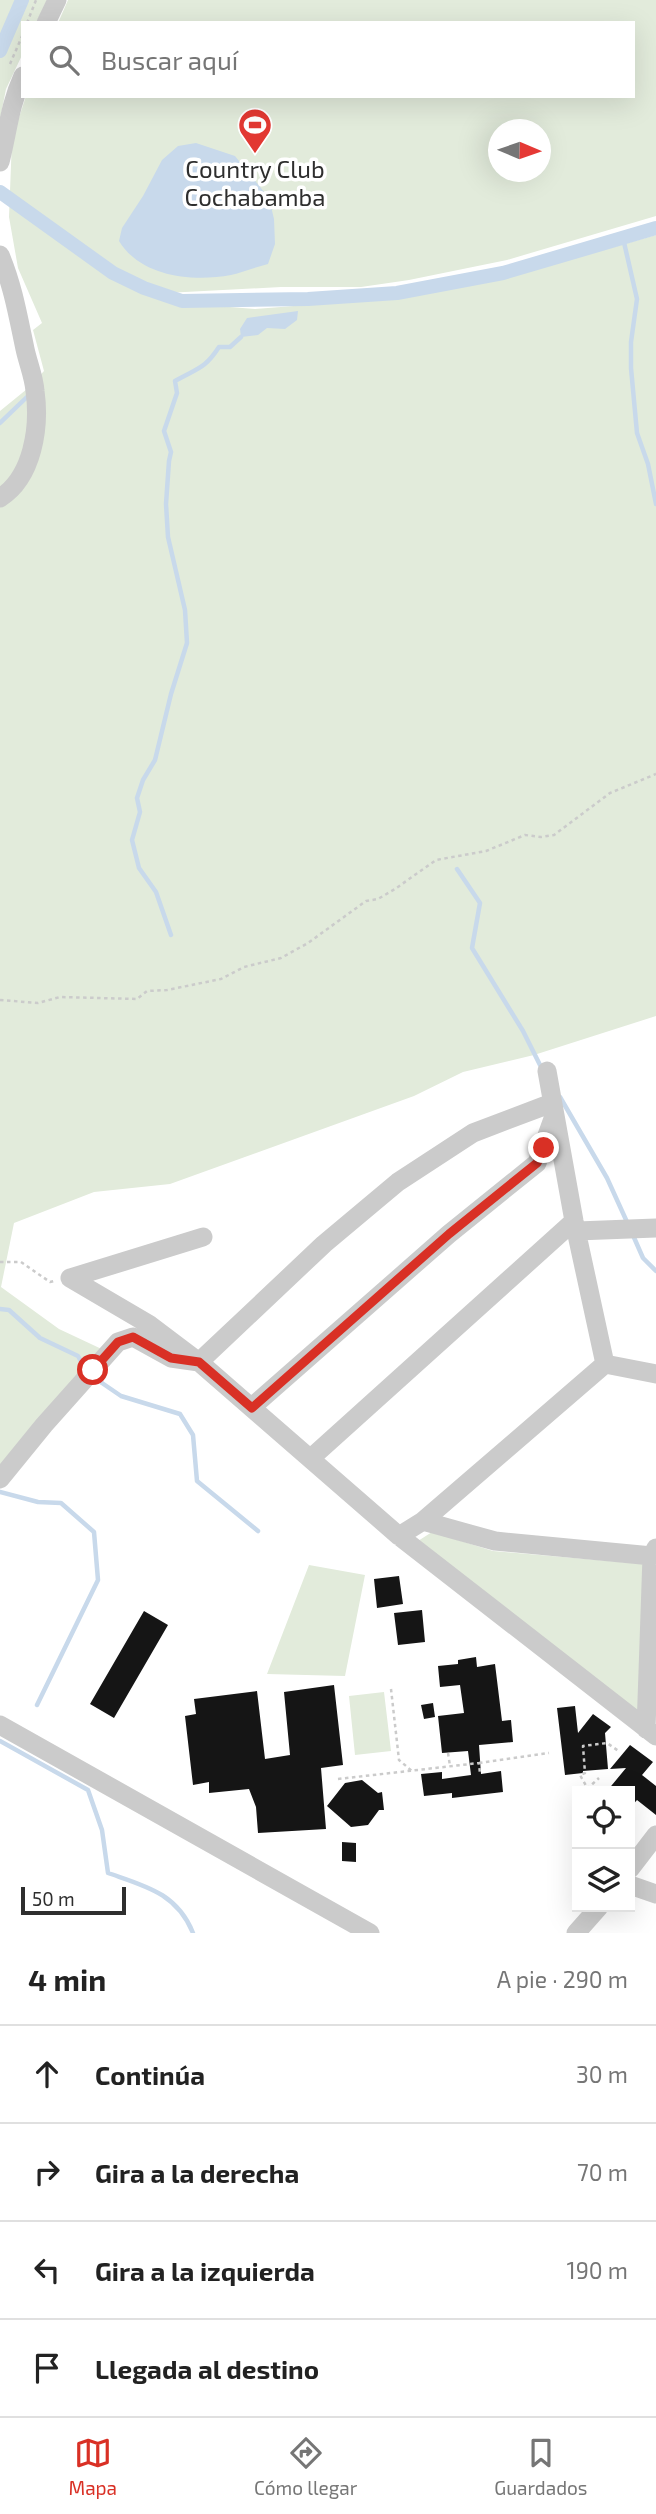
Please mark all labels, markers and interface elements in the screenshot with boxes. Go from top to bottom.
search box [21,21,635,98]
icon: search [45,41,83,79]
text: Buscar aquí [101,44,238,75]
sports icon: Country Club Cochabamba [236,106,274,155]
north arrow [488,119,551,182]
place label: Country Club Cochabamba [185,154,325,211]
route end [528,1132,559,1163]
route start [77,1354,108,1385]
map controls [572,1786,635,1912]
button: locate [572,1786,635,1849]
button: layers [572,1849,635,1912]
scale bar [21,1884,126,1916]
text: 50 m [32,1887,75,1910]
text: 4 min [28,1961,106,1997]
text: A pie · 290 m [497,1965,628,1993]
icon: ahead [28,2055,66,2093]
text: Continúa [95,2059,205,2090]
text: 30 m [576,2060,628,2088]
icon: right [28,2153,66,2191]
text: Gira a la derecha [95,2157,299,2188]
text: 70 m [577,2158,628,2186]
icon: left [28,2251,66,2289]
text: Gira a la izquierda [95,2255,315,2286]
text: 190 m [567,2256,628,2284]
icon: arrive [28,2349,66,2387]
text: Llegada al destino [95,2353,319,2384]
tab: Mapa [68,2434,117,2499]
tab: Cómo llegar [254,2434,357,2499]
tab: Guardados [494,2434,588,2499]

